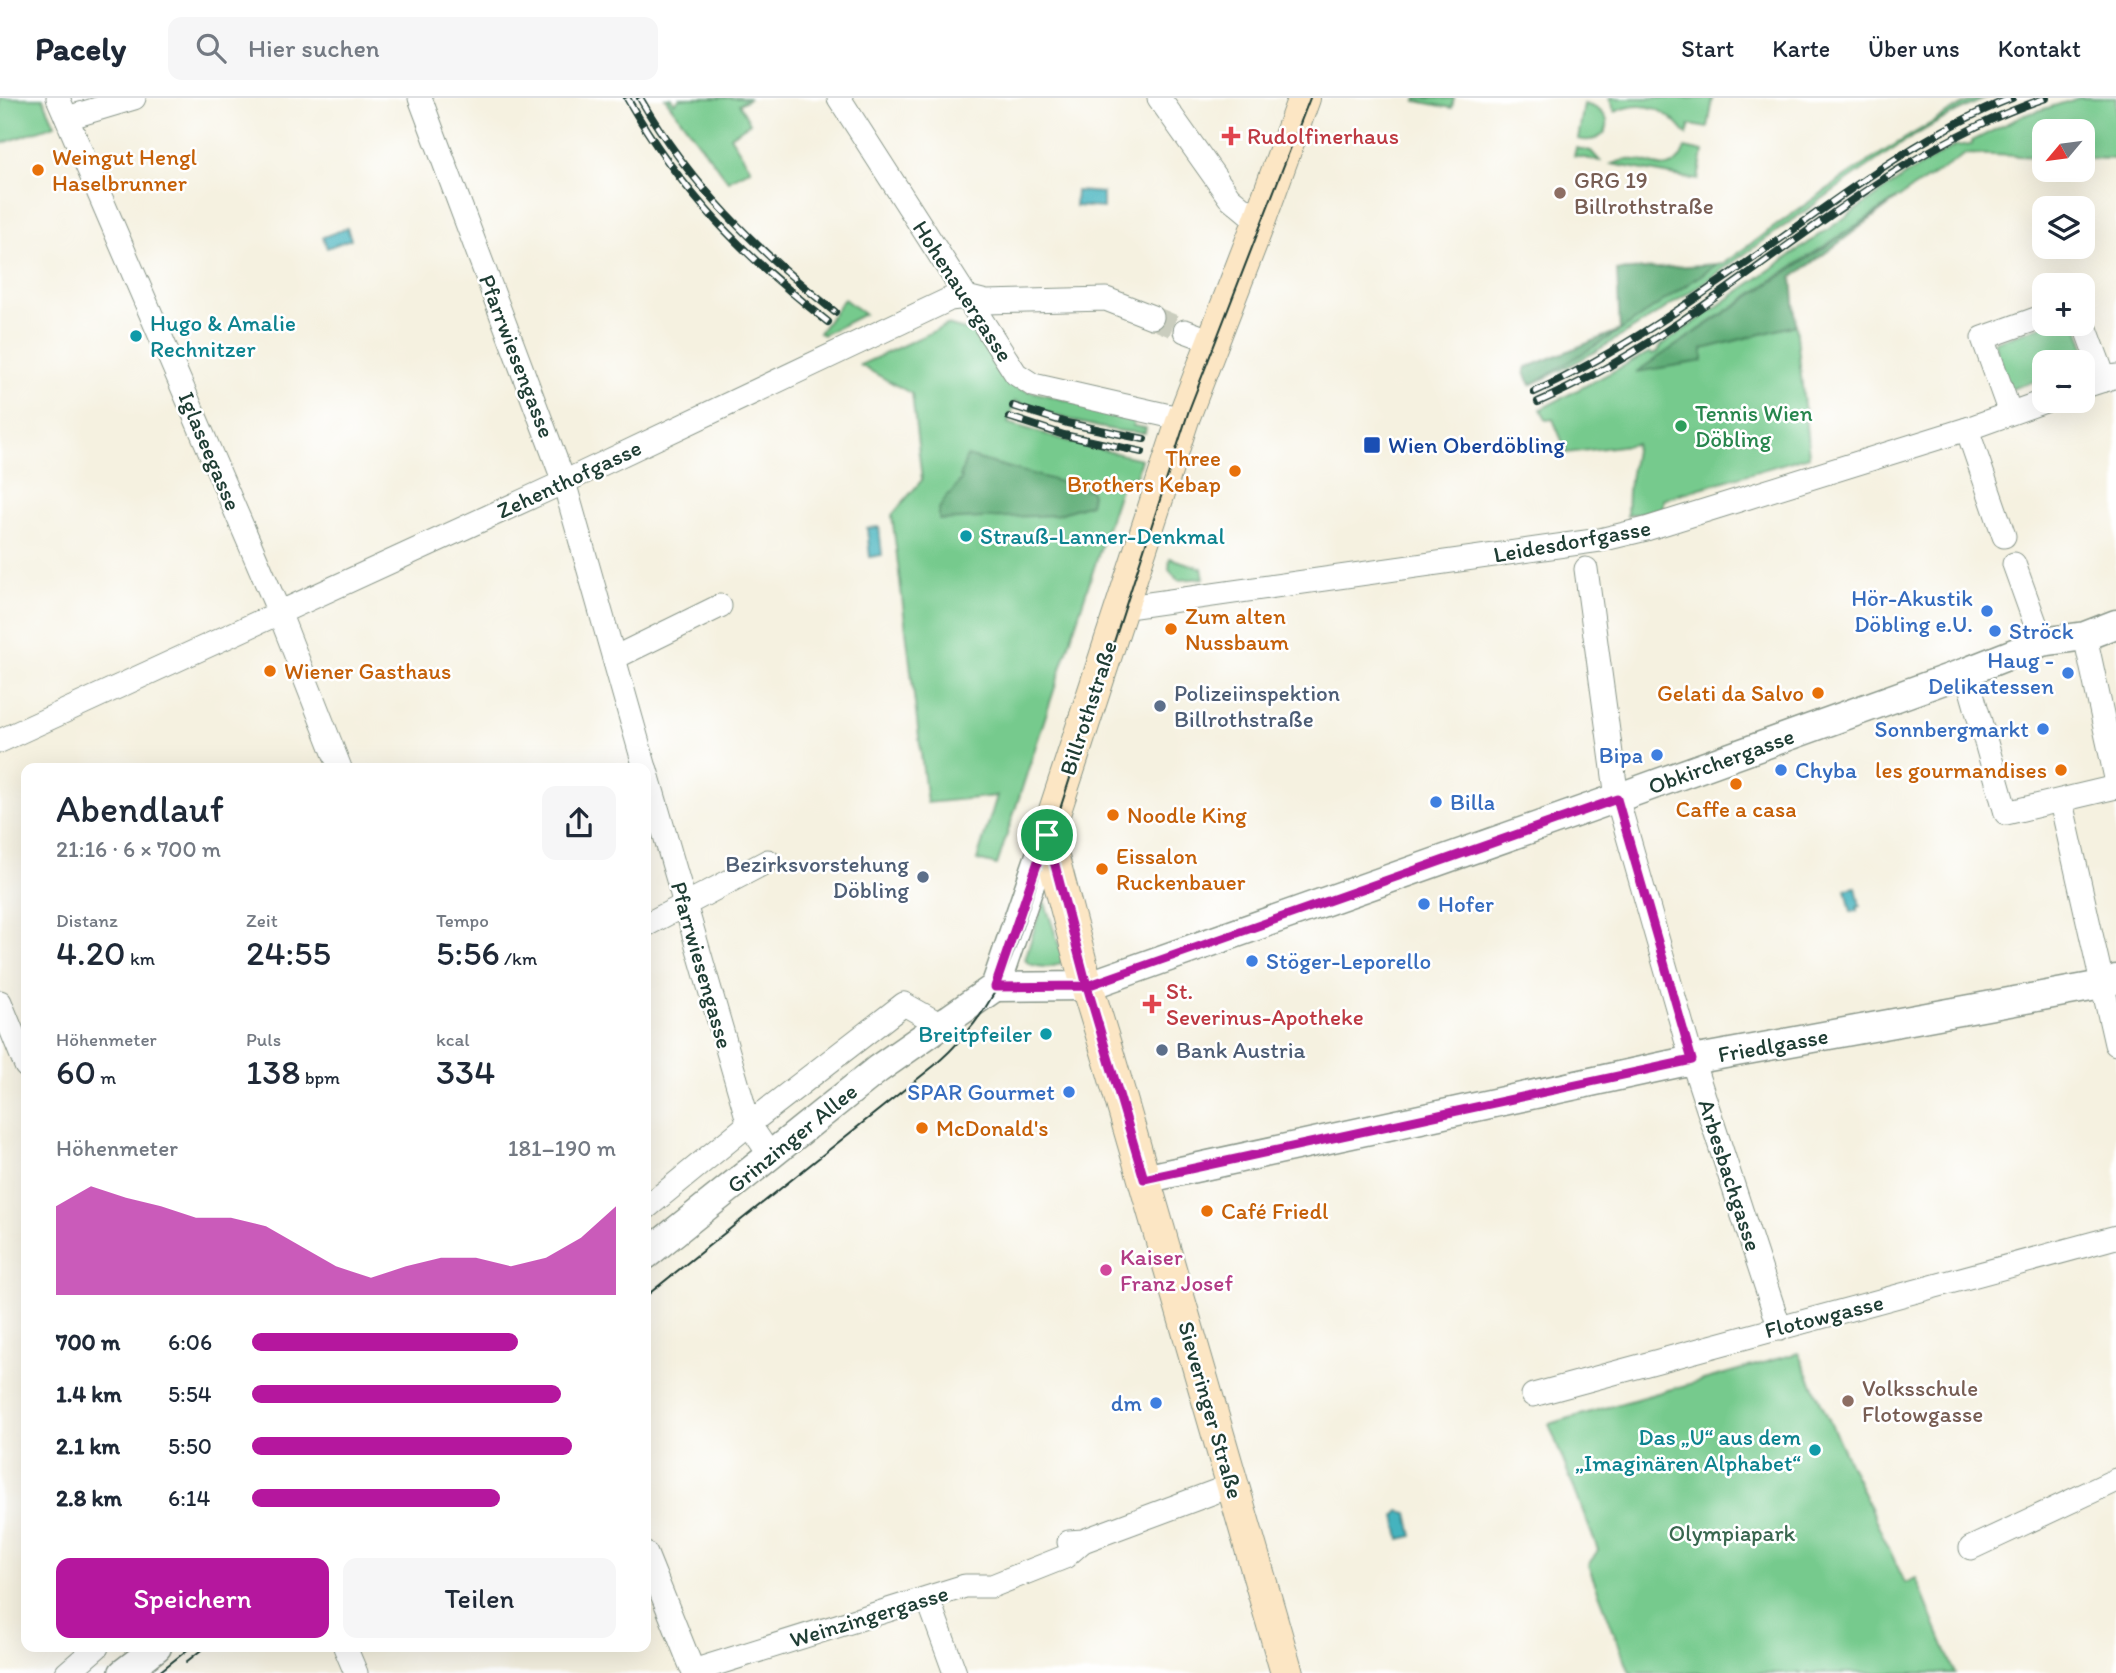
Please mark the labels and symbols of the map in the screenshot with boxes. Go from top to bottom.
north arrow [2032,119,2095,182]
place label: Rudolfinerhaus [1247,122,1399,150]
marker: Rudolfinerhaus [1221,126,1241,146]
place label: Weingut Hengl Haselbrunner [52,143,198,197]
marker: Weingut Hengl Haselbrunner [30,162,46,178]
place label: GRG 19 Billrothstraße [1574,166,1714,220]
marker: GRG 19 Billrothstraße [1552,185,1568,201]
street label: Hohenauergasse [907,215,1019,367]
street label: Pfarrwiesengasse [473,270,561,442]
place label: Hugo & Amalie Rechnitzer [150,309,296,363]
marker: Hugo & Amalie Rechnitzer [128,328,144,344]
street label: Iglaseegasse [172,387,248,515]
place label: Tennis Wien Döbling [1695,399,1813,453]
marker: Tennis Wien Döbling [1673,418,1689,434]
place label: Wien Oberdöbling [1388,431,1565,459]
street label: Zehenthofgasse [492,433,646,525]
marker: Wien Oberdöbling [1362,435,1382,455]
place label: Three Brothers Kebap [1067,444,1221,498]
marker: Three Brothers Kebap [1227,463,1243,479]
street label: Leidesdorfgasse [1491,513,1653,569]
place label: Strauß-Lanner-Denkmal [980,522,1225,550]
marker: Strauß-Lanner-Denkmal [958,528,974,544]
place label: Hör-Akustik Döbling e.U. [1851,584,1973,638]
place label: Zum alten Nussbaum [1185,602,1289,656]
marker: Hör-Akustik Döbling e.U. [1979,603,1995,619]
place label: Ströck [2009,617,2074,645]
marker: Zum alten Nussbaum [1163,621,1179,637]
marker: Ströck [1987,623,2003,639]
street label: Billrothstraße [1053,637,1123,779]
place label: Haug - Delikatessen [1928,646,2054,700]
place label: Wiener Gasthaus [284,657,451,685]
marker: Wiener Gasthaus [262,663,278,679]
marker: Haug - Delikatessen [2060,665,2076,681]
place label: Polizeiinspektion Billrothstraße [1174,679,1340,733]
place label: Gelati da Salvo [1657,679,1804,707]
marker: Gelati da Salvo [1810,685,1826,701]
marker: Polizeiinspektion Billrothstraße [1152,698,1168,714]
place label: Sonnbergmarkt [1874,715,2029,743]
marker: Sonnbergmarkt [2035,721,2051,737]
street label: Obkirchergasse [1644,722,1798,800]
place label: Bipa [1599,741,1643,769]
marker: Bipa [1649,747,1665,763]
place label: Chyba [1795,756,1857,784]
place label: les gourmandises [1875,756,2047,784]
marker: Chyba [1773,762,1789,778]
marker: les gourmandises [2053,762,2069,778]
marker: Caffe a casa [1728,776,1744,792]
place label: Billa [1450,788,1495,816]
marker: Billa [1428,794,1444,810]
place label: Caffe a casa [1675,795,1797,823]
place label: Noodle King [1127,801,1247,829]
pin [1017,805,1077,865]
marker: Noodle King [1105,807,1121,823]
place label: Eissalon Ruckenbauer [1116,842,1246,896]
place label: Bezirksvorstehung Döbling [725,850,909,904]
marker: Eissalon Ruckenbauer [1094,861,1110,877]
marker: Bezirksvorstehung Döbling [915,869,931,885]
street label: Pfarrwiesengasse [665,878,739,1052]
place label: Hofer [1438,890,1494,918]
marker: Hofer [1416,896,1432,912]
place label: Stöger-Leporello [1266,947,1431,975]
marker: Stöger-Leporello [1244,953,1260,969]
place label: St. Severinus-Apotheke [1166,977,1364,1031]
marker: St. Severinus-Apotheke [1144,996,1160,1012]
place label: Breitpfeiler [918,1020,1032,1048]
street label: Friedlgasse [1716,1022,1830,1068]
marker: Breitpfeiler [1038,1026,1054,1042]
place label: Bank Austria [1176,1036,1306,1064]
marker: Bank Austria [1154,1042,1170,1058]
street label: Grinzinger Allee [721,1077,863,1199]
place label: SPAR Gourmet [907,1078,1055,1106]
marker: SPAR Gourmet [1061,1084,1077,1100]
street label: Arbesbachgasse [1692,1095,1768,1255]
place label: McDonald's [936,1114,1049,1142]
marker: McDonald's [914,1120,930,1136]
place label: Café Friedl [1221,1197,1329,1225]
marker: Café Friedl [1199,1203,1215,1219]
place label: Kaiser Franz Josef [1120,1243,1233,1297]
marker: Kaiser Franz Josef [1098,1262,1114,1278]
street label: Flotowgasse [1762,1288,1886,1344]
street label: Sieveringer Straße [1172,1318,1250,1502]
place label: Volksschule Flotowgasse [1862,1374,1983,1428]
place label: dm [1111,1389,1142,1417]
marker: Volksschule Flotowgasse [1840,1393,1856,1409]
marker: dm [1148,1395,1164,1411]
place label: Das „U“ aus dem „Imaginären Alphabet“ [1575,1423,1801,1477]
marker: Das „U“ aus dem „Imaginären Alphabet“ [1807,1442,1823,1458]
park label: Olympiapark [1668,1519,1796,1547]
street label: Weinzingergasse [786,1579,952,1653]

